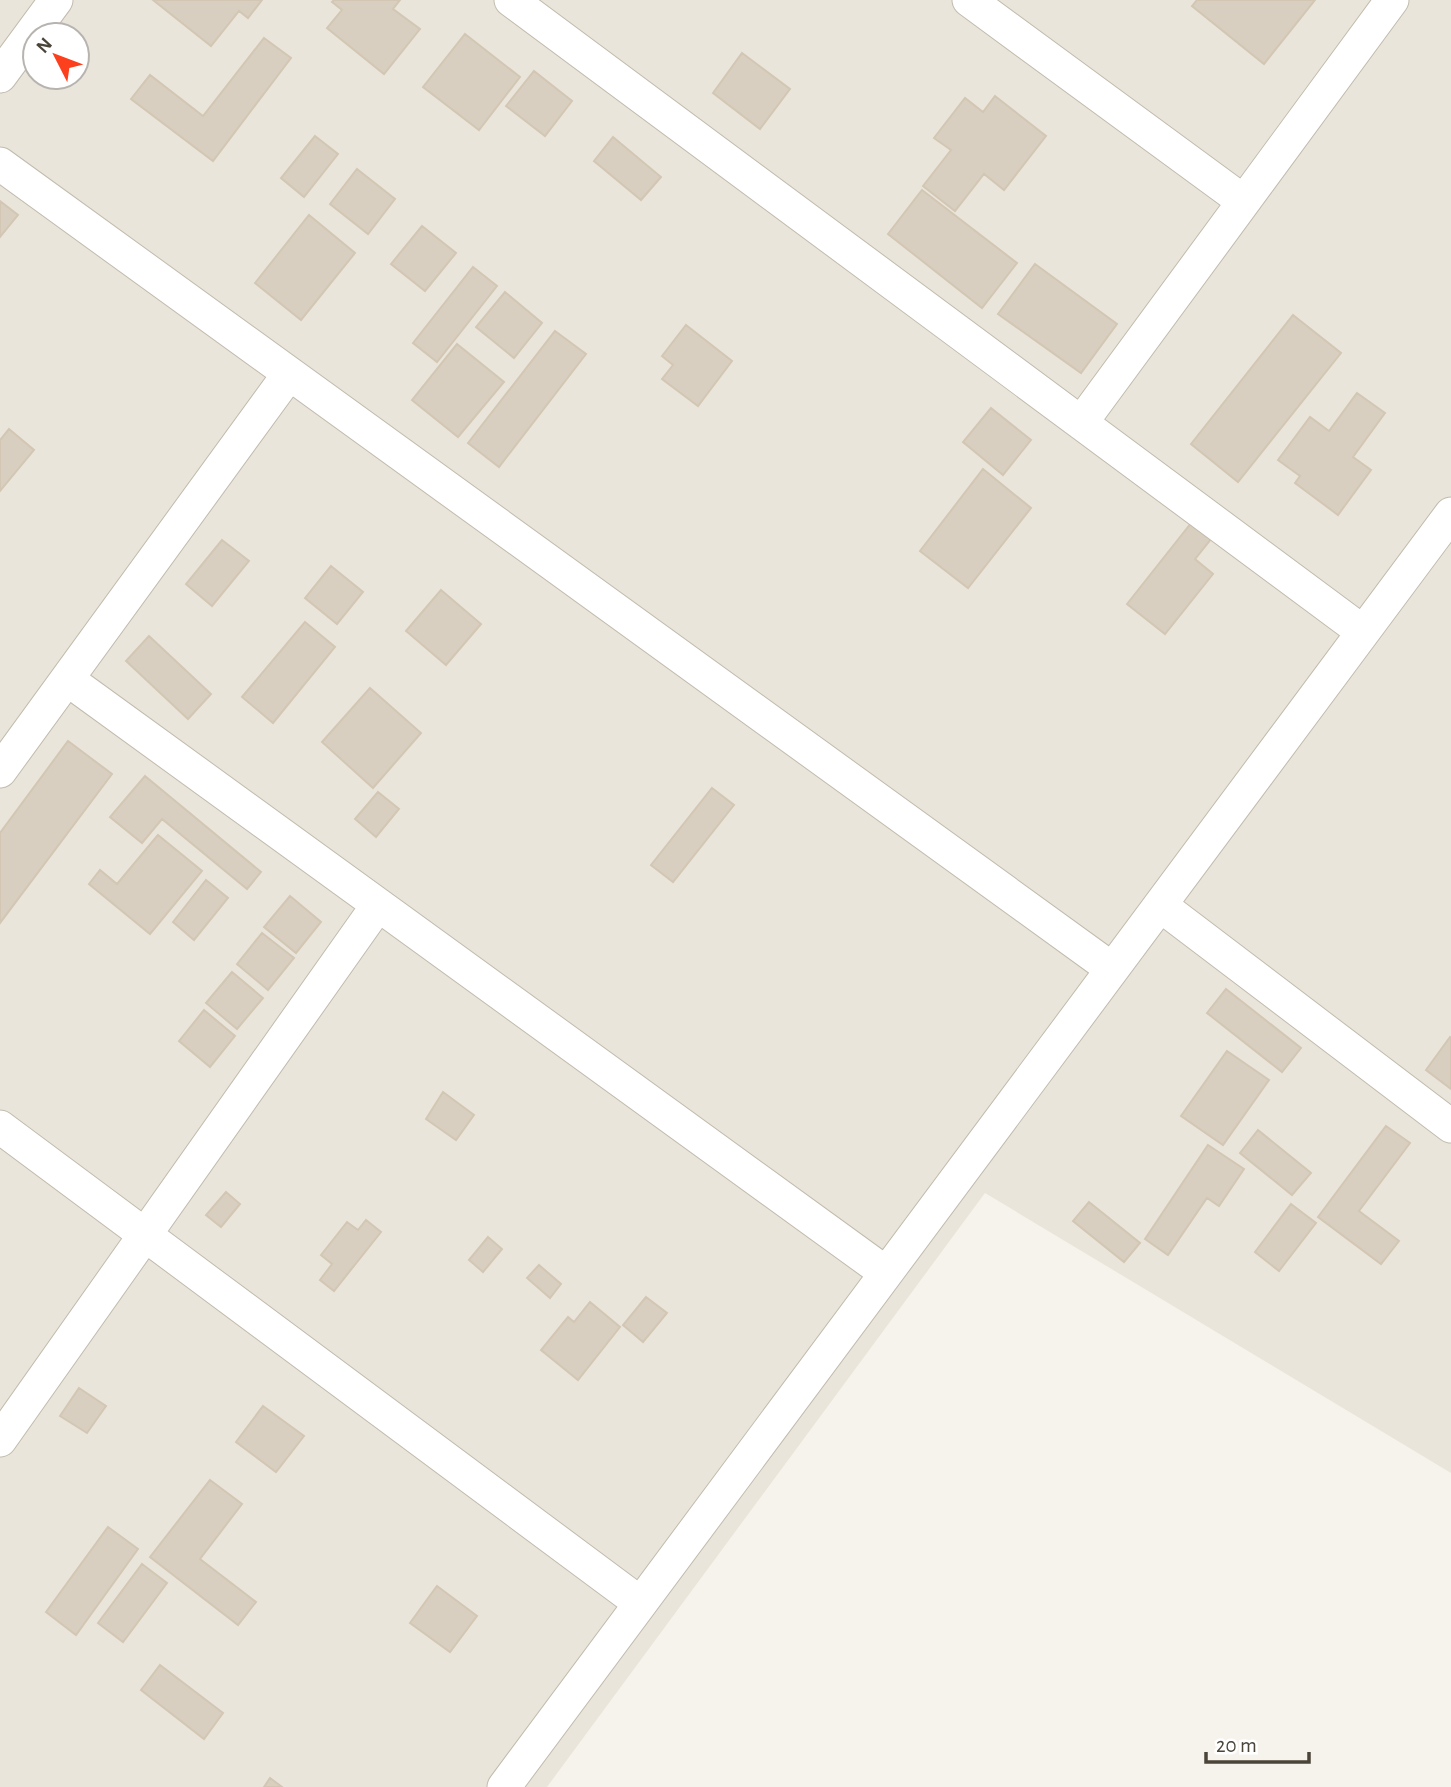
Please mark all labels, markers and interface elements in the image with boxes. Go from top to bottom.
north arrow [21,21,91,91]
text: N [33,34,56,57]
scale bar [1206,1720,1309,1764]
text: 20 m [1216,1735,1257,1756]

